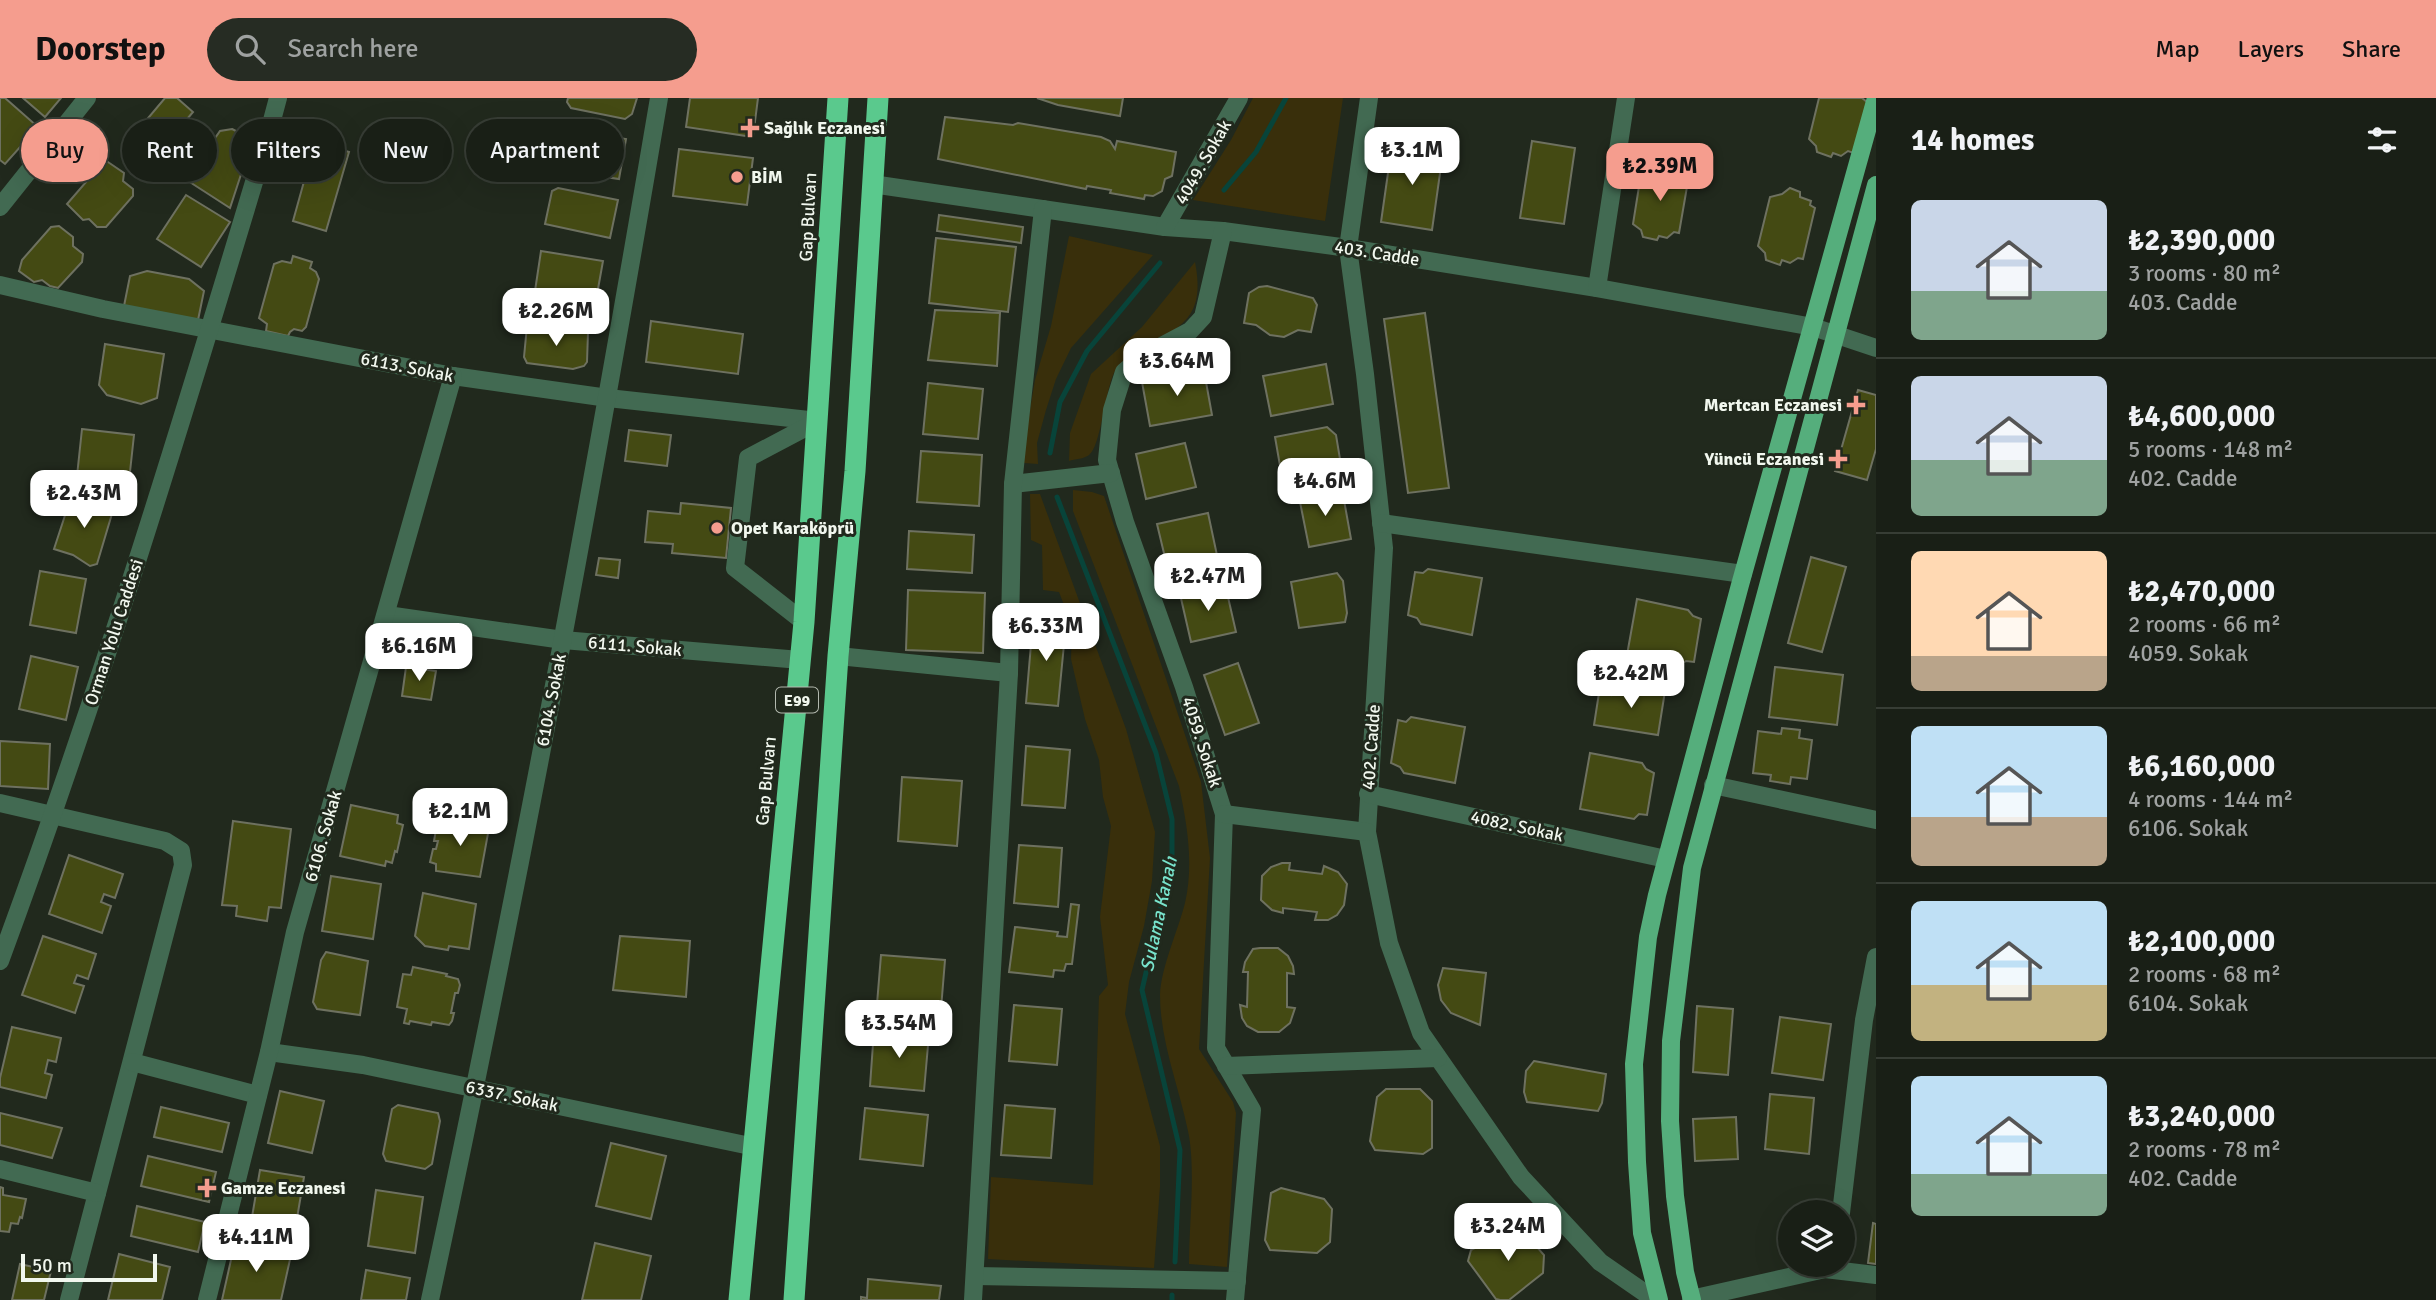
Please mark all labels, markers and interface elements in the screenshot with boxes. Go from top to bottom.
search box [207,18,697,81]
text: Doorstep [35,29,165,70]
icon: search [231,30,269,68]
text: Search here [287,33,419,65]
text: Map [2155,34,2200,64]
text: Layers [2238,34,2304,64]
text: Share [2342,34,2401,64]
street label: 4049. Sokak [1170,116,1236,208]
place label: Sağlık Eczanesi [764,117,885,139]
chip: Buy [21,119,108,182]
chip: Rent [122,119,217,182]
chip: Filters [231,119,345,182]
chip: New [359,119,452,182]
chip: Apartment [466,119,624,182]
marker: Sağlık Eczanesi [742,120,758,136]
icon: filters [2363,121,2401,159]
text: 14 homes [1911,122,2034,159]
pin: ₺3.1M [1363,127,1461,187]
text: ₺3.1M [1380,135,1444,164]
pin: ₺2.39M [1603,144,1717,203]
text: ₺2.39M [1622,151,1698,180]
place label: BİM [751,166,783,188]
marker: BİM [729,169,745,185]
street label: Gap Bulvarı [795,172,821,262]
text: ₺2,390,000 [2128,222,2275,259]
icon: home [1967,228,2051,312]
street label: 403. Cadde [1333,235,1421,271]
text: 3 rooms · 80 m² [2128,259,2281,288]
pin: ₺2.26M [499,288,613,348]
text: 403. Cadde [2128,288,2238,317]
text: ₺2.26M [518,296,594,325]
pin: ₺3.64M [1120,338,1234,398]
text: ₺3.64M [1139,346,1215,375]
street label: 6113. Sokak [359,347,455,387]
place label: Mertcan Eczanesi [1704,394,1842,416]
marker: Mertcan Eczanesi [1848,397,1864,413]
text: ₺4,600,000 [2128,398,2275,435]
icon: home [1967,404,2051,488]
text: 5 rooms · 148 m² [2128,435,2293,464]
place label: Yüncü Eczanesi [1703,448,1824,470]
marker: Yüncü Eczanesi [1830,451,1846,467]
pin: ₺4.6M [1276,458,1374,518]
text: 402. Cadde [2128,464,2238,493]
text: ₺4.6M [1293,466,1357,495]
pin: ₺2.43M [27,470,141,530]
text: ₺2.43M [46,478,122,507]
place label: Opet Karaköprü [731,517,854,539]
marker: Opet Karaköprü [709,520,725,536]
pin: ₺2.47M [1151,554,1265,613]
street label: Orman Yolu Caddesi [80,556,148,708]
text: ₺2.47M [1170,561,1246,590]
text: ₺2,470,000 [2128,573,2275,610]
icon: home [1967,579,2051,663]
pin: ₺6.33M [989,603,1103,663]
text: 2 rooms · 66 m² [2128,610,2281,639]
text: ₺6.33M [1008,611,1084,640]
pin: ₺6.16M [362,624,476,683]
text: ₺6.16M [381,631,457,660]
street label: 6111. Sokak [587,631,683,661]
text: 4059. Sokak [2128,639,2248,668]
pin: ₺2.42M [1574,650,1688,710]
street label: 6104. Sokak [531,652,571,748]
text: ₺2.42M [1593,658,1669,687]
road number: E99 [776,688,818,712]
street label: 4059. Sokak [1177,694,1227,790]
street label: 402. Cadde [1357,703,1385,791]
street label: Gap Bulvarı [751,736,781,826]
text: ₺6,160,000 [2128,748,2275,785]
icon: home [1967,754,2051,838]
text: 4 rooms · 144 m² [2128,785,2293,814]
street label: 6106. Sokak [299,788,347,884]
pin: ₺2.1M [411,788,509,848]
text: ₺2.1M [428,796,492,825]
street label: 4082. Sokak [1469,805,1565,847]
text: 6106. Sokak [2128,814,2248,843]
water label: Sulama Kanalı [1135,854,1183,974]
text: ₺2,100,000 [2128,923,2275,960]
icon: home [1967,929,2051,1013]
text: 2 rooms · 68 m² [2128,960,2281,989]
text: 6104. Sokak [2128,989,2248,1018]
pin: ₺3.54M [842,1000,956,1060]
text: ₺3.54M [861,1008,937,1037]
street label: 6337. Sokak [464,1075,560,1117]
text: ₺3,240,000 [2128,1098,2275,1135]
icon: home [1967,1104,2051,1188]
text: 2 rooms · 78 m² [2128,1135,2281,1164]
text: 402. Cadde [2128,1164,2238,1193]
place label: Gamze Eczanesi [221,1177,346,1199]
marker: Gamze Eczanesi [199,1180,215,1196]
map controls [1778,1200,1855,1277]
button: layers [1778,1200,1855,1277]
pin: ₺3.24M [1451,1204,1565,1263]
text: ₺3.24M [1470,1211,1546,1240]
pin: ₺4.11M [199,1214,313,1274]
text: ₺4.11M [218,1222,294,1251]
scale bar [21,1251,158,1283]
text: 50 m [32,1254,72,1278]

